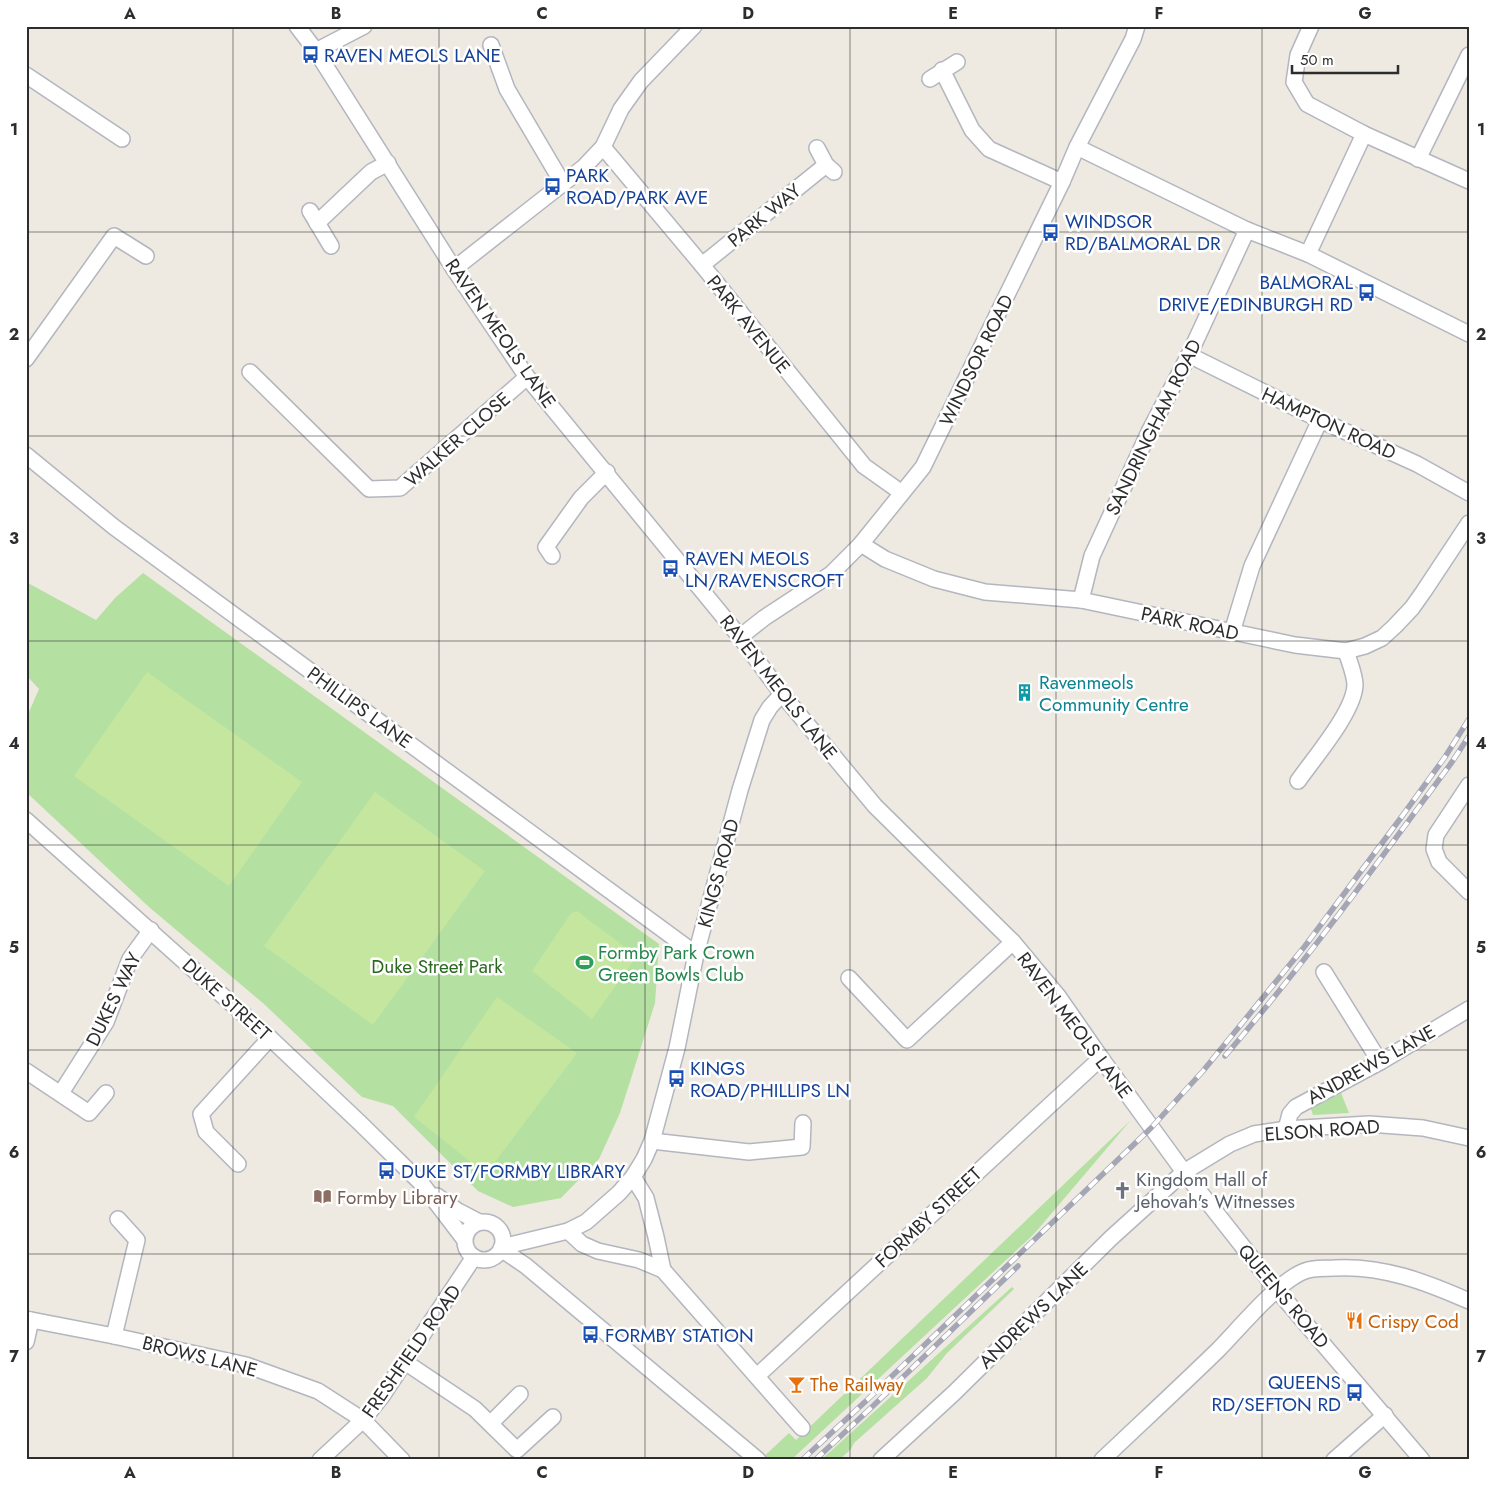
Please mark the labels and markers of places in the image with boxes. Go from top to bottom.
place label: RAVEN MEOLS LANE [324,42,501,69]
bus stop icon: RAVEN MEOLS LANE [300,45,320,65]
place label: PARK ROAD/PARK AVE [566,162,708,211]
bus stop icon: PARK ROAD/PARK AVE [542,176,562,196]
place label: WINDSOR RD/BALMORAL DR [1065,208,1221,257]
bus stop icon: WINDSOR RD/BALMORAL DR [1041,222,1061,242]
place label: BALMORAL DRIVE/EDINBURGH RD [1159,269,1353,318]
bus stop icon: BALMORAL DRIVE/EDINBURGH RD [1357,283,1377,303]
place label: RAVEN MEOLS LN/RAVENSCROFT [685,545,844,594]
bus stop icon: RAVEN MEOLS LN/RAVENSCROFT [661,559,681,579]
place label: Ravenmeols Community Centre [1039,669,1189,718]
building icon: Ravenmeols Community Centre [1015,683,1035,703]
place label: Formby Park Crown Green Bowls Club [598,939,755,988]
sports icon: Formby Park Crown Green Bowls Club [574,953,594,973]
place label: KINGS ROAD/PHILLIPS LN [690,1055,850,1104]
bus stop icon: KINGS ROAD/PHILLIPS LN [666,1069,686,1089]
place label: DUKE ST/FORMBY LIBRARY [401,1158,625,1185]
bus stop icon: DUKE ST/FORMBY LIBRARY [377,1161,397,1181]
place label: Kingdom Hall of Jehovah's Witnesses [1133,1166,1295,1215]
church icon: Kingdom Hall of Jehovah's Witnesses [1112,1180,1132,1200]
place label: Formby Library [337,1184,458,1211]
library icon: Formby Library [313,1187,333,1207]
place label: Crispy Cod [1368,1308,1459,1335]
restaurant icon: Crispy Cod [1344,1311,1364,1331]
place label: FORMBY STATION [605,1322,754,1349]
bus stop icon: FORMBY STATION [581,1325,601,1345]
place label: QUEENS RD/SEFTON RD [1212,1369,1341,1418]
place label: The Railway [810,1371,904,1398]
bar icon: The Railway [786,1374,806,1394]
bus stop icon: QUEENS RD/SEFTON RD [1345,1383,1365,1403]

